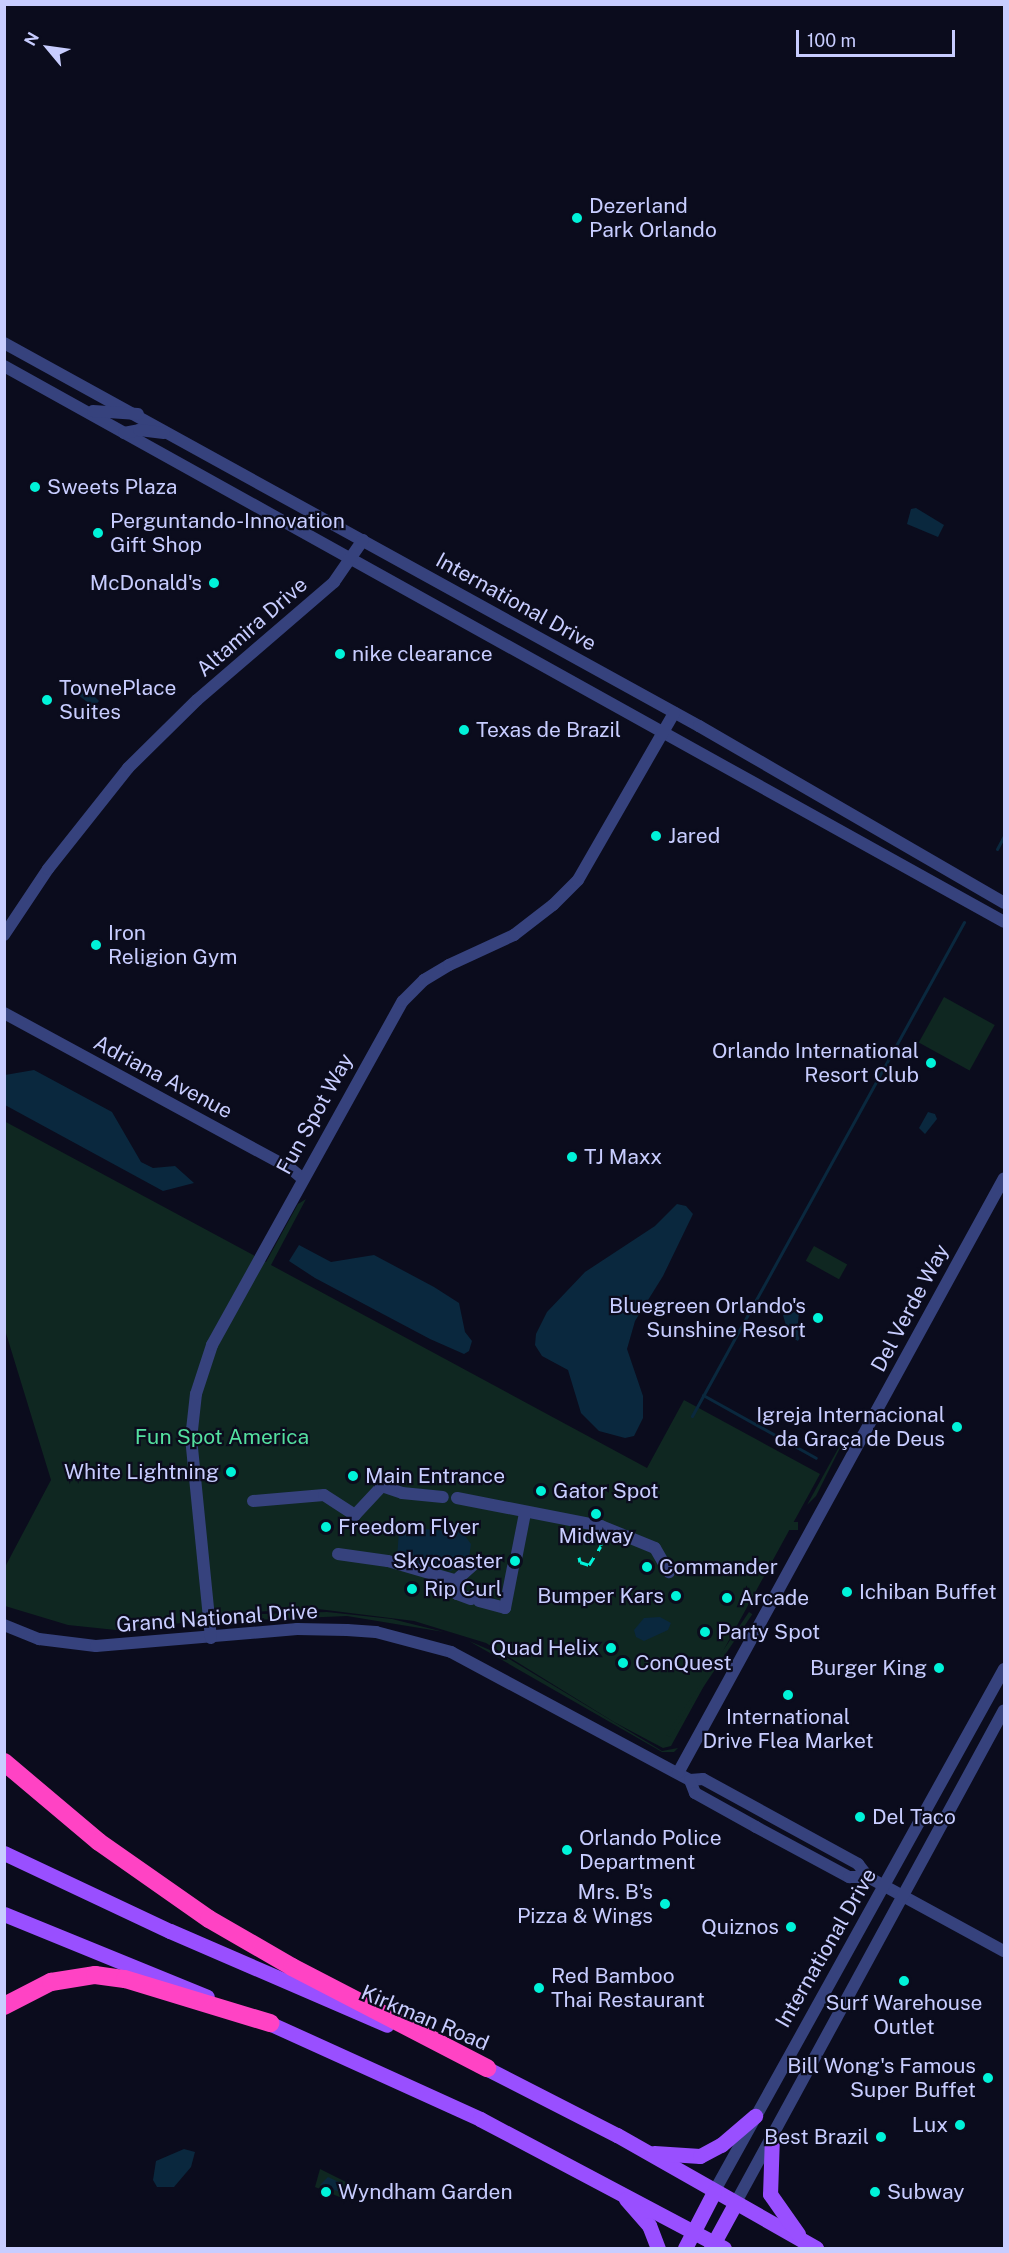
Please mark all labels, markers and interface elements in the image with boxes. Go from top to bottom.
north arrow [18,18,78,78]
scale bar [799,18,958,56]
text: N [20,29,43,49]
text: 100 m [807,30,856,51]
place label: Dezerland Park Orlando [589,193,717,243]
marker: Dezerland Park Orlando [570,211,584,225]
place label: Sweets Plaza [47,474,178,500]
marker: Sweets Plaza [28,480,42,494]
place label: Perguntando-Innovation Gift Shop [110,508,345,558]
marker: Perguntando-Innovation Gift Shop [91,526,105,540]
street label: International Drive [431,547,601,657]
place label: McDonald's [90,570,202,596]
street label: Altamira Drive [191,572,313,682]
marker: McDonald's [207,576,221,590]
place label: nike clearance [352,641,493,667]
marker: nike clearance [333,647,347,661]
place label: TownePlace Suites [59,675,176,725]
marker: TownePlace Suites [40,693,54,707]
place label: Texas de Brazil [476,717,622,743]
marker: Texas de Brazil [457,723,471,737]
place label: Jared [668,823,720,849]
marker: Jared [649,829,663,843]
place label: Iron Religion Gym [108,920,237,970]
marker: Iron Religion Gym [89,938,103,952]
street label: Adriana Avenue [89,1030,237,1124]
place label: Orlando International Resort Club [712,1038,919,1088]
street label: Fun Spot Way [271,1049,359,1179]
marker: Orlando International Resort Club [924,1056,938,1070]
place label: TJ Maxx [584,1144,662,1170]
marker: TJ Maxx [565,1150,579,1164]
street label: Del Verde Way [866,1239,954,1377]
place label: Bluegreen Orlando's Sunshine Resort [609,1293,806,1343]
marker: Bluegreen Orlando's Sunshine Resort [811,1311,825,1325]
place label: Igreja Internacional da Graça de Deus [756,1402,945,1452]
marker: Igreja Internacional da Graça de Deus [950,1420,964,1434]
park label: Fun Spot America [135,1424,309,1450]
place label: White Lightning [64,1459,219,1485]
place label: Main Entrance [365,1463,505,1489]
marker: White Lightning [224,1465,238,1479]
marker: Main Entrance [346,1469,360,1483]
place label: Gator Spot [553,1478,659,1504]
marker: Gator Spot [534,1484,548,1498]
marker: Midway [589,1507,603,1521]
place label: Freedom Flyer [338,1514,480,1540]
marker: Freedom Flyer [319,1520,333,1534]
place label: Midway [559,1523,633,1549]
place label: Skycoaster [393,1548,503,1574]
marker: Skycoaster [508,1554,522,1568]
place label: Commander [659,1554,778,1580]
marker: Commander [640,1560,654,1574]
place label: Rip Curl [424,1576,502,1602]
place label: Ichiban Buffet [859,1579,997,1605]
marker: Rip Curl [405,1582,419,1596]
place label: Bumper Kars [537,1583,664,1609]
place label: Arcade [739,1585,809,1611]
marker: Ichiban Buffet [840,1585,854,1599]
marker: Bumper Kars [669,1589,683,1603]
marker: Arcade [720,1591,734,1605]
street label: Grand National Drive [115,1598,319,1638]
place label: Party Spot [717,1619,820,1645]
marker: Party Spot [698,1625,712,1639]
place label: Quad Helix [491,1635,599,1661]
marker: Quad Helix [604,1641,618,1655]
place label: ConQuest [635,1650,732,1676]
place label: Burger King [810,1655,927,1681]
marker: ConQuest [616,1656,630,1670]
marker: Burger King [932,1661,946,1675]
marker: International Drive Flea Market [781,1688,795,1702]
place label: International Drive Flea Market [702,1704,874,1754]
place label: Del Taco [872,1804,956,1830]
marker: Del Taco [853,1810,867,1824]
place label: Orlando Police Department [579,1825,722,1875]
marker: Orlando Police Department [560,1843,574,1857]
street label: International Drive [770,1864,882,2032]
place label: Mrs. B's Pizza & Wings [516,1879,653,1929]
marker: Mrs. B's Pizza & Wings [658,1897,672,1911]
place label: Quiznos [701,1914,779,1940]
marker: Quiznos [784,1920,798,1934]
place label: Red Bamboo Thai Restaurant [551,1963,705,2013]
marker: Surf Warehouse Outlet [897,1974,911,1988]
street label: Kirkman Road [357,1980,493,2056]
marker: Red Bamboo Thai Restaurant [532,1981,546,1995]
place label: Surf Warehouse Outlet [825,1990,983,2040]
place label: Bill Wong's Famous Super Buffet [787,2053,976,2103]
marker: Bill Wong's Famous Super Buffet [981,2071,995,2085]
place label: Lux [912,2112,948,2138]
marker: Lux [953,2118,967,2132]
place label: Best Brazil [764,2124,869,2150]
marker: Best Brazil [874,2130,888,2144]
place label: Wyndham Garden [338,2179,513,2205]
place label: Subway [887,2179,964,2205]
marker: Wyndham Garden [319,2185,333,2199]
marker: Subway [868,2185,882,2199]

